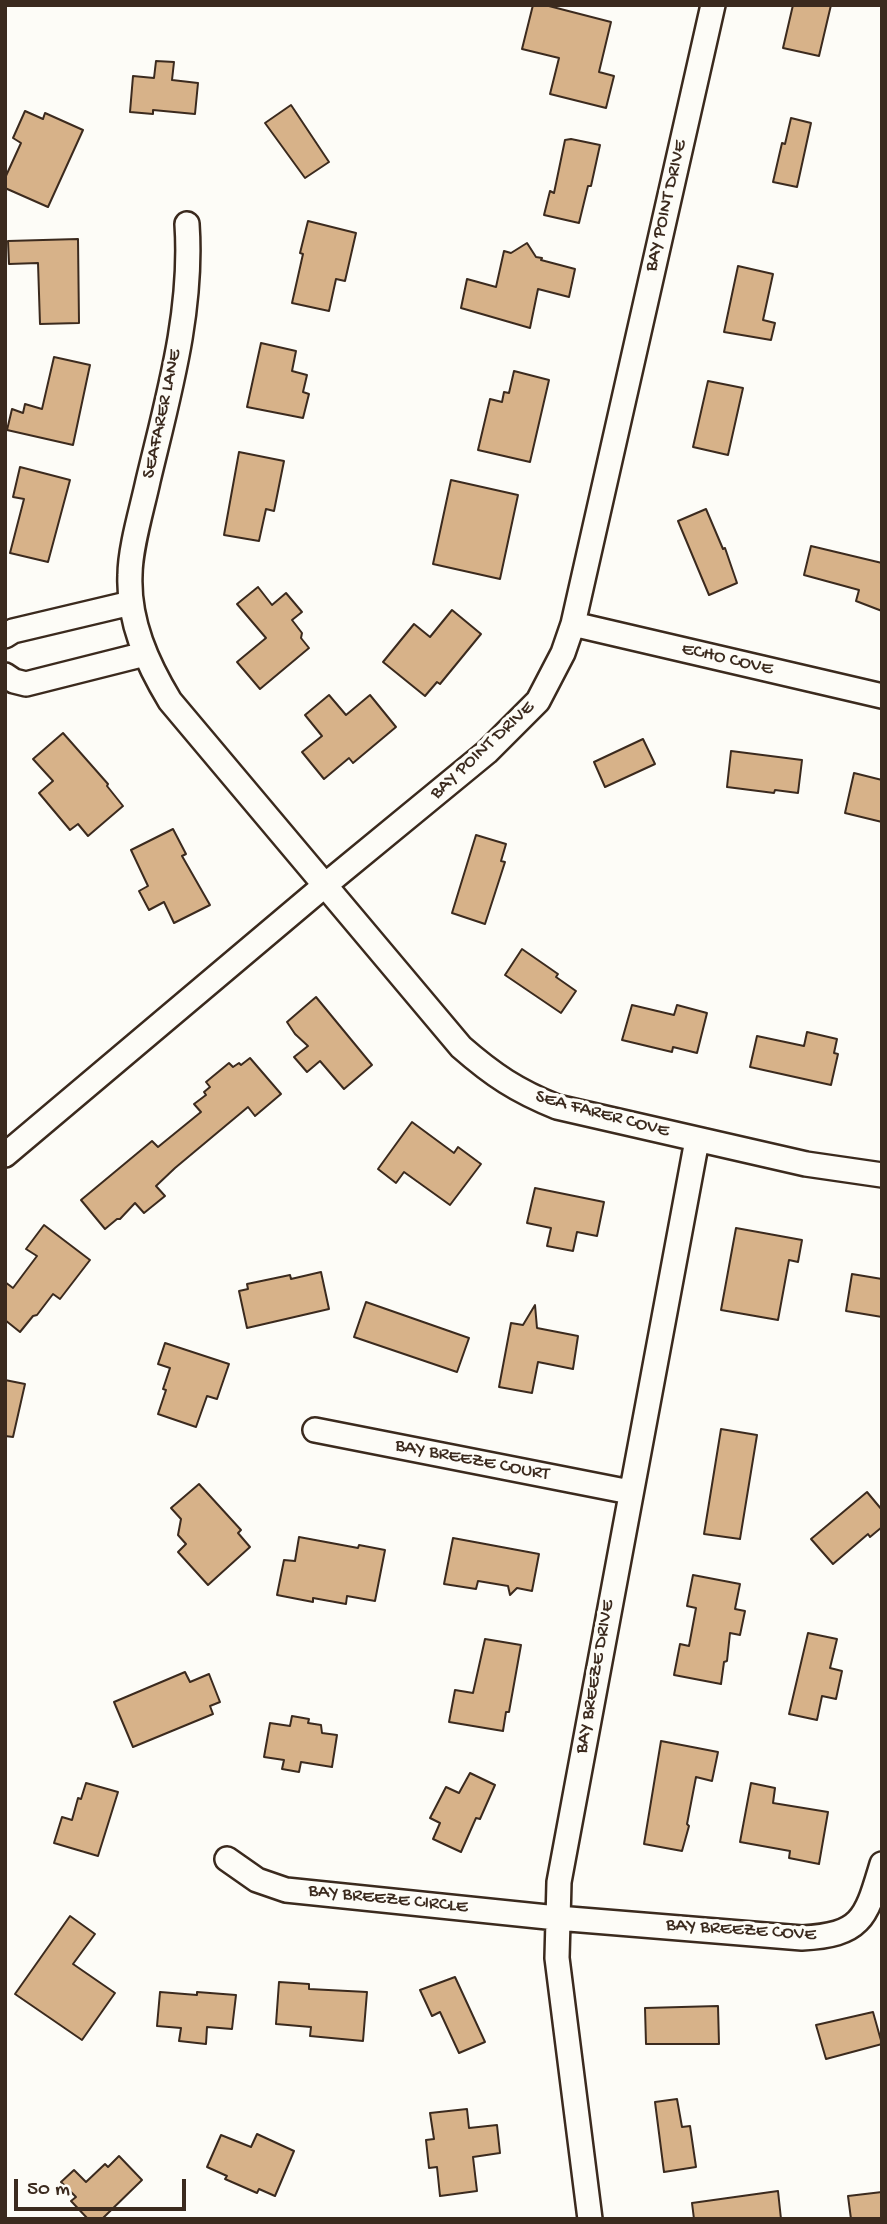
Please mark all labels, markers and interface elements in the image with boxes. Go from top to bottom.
street label: BAY POINT DRIVE [641,138,693,274]
street label: SEAFARER LANE [138,347,188,481]
street label: ECHO COVE [679,638,775,682]
street label: BAY POINT DRIVE [426,697,540,805]
street label: SEA FARER COVE [533,1086,671,1144]
street label: BAY BREEZE COURT [393,1435,551,1487]
street label: BAY BREEZE DRIVE [571,1598,621,1756]
street label: BAY BREEZE CIRCLE [307,1880,469,1920]
street label: BAY BREEZE COVE [665,1914,817,1948]
scale bar [18,2164,189,2208]
text: 50 m [27,2178,70,2203]

